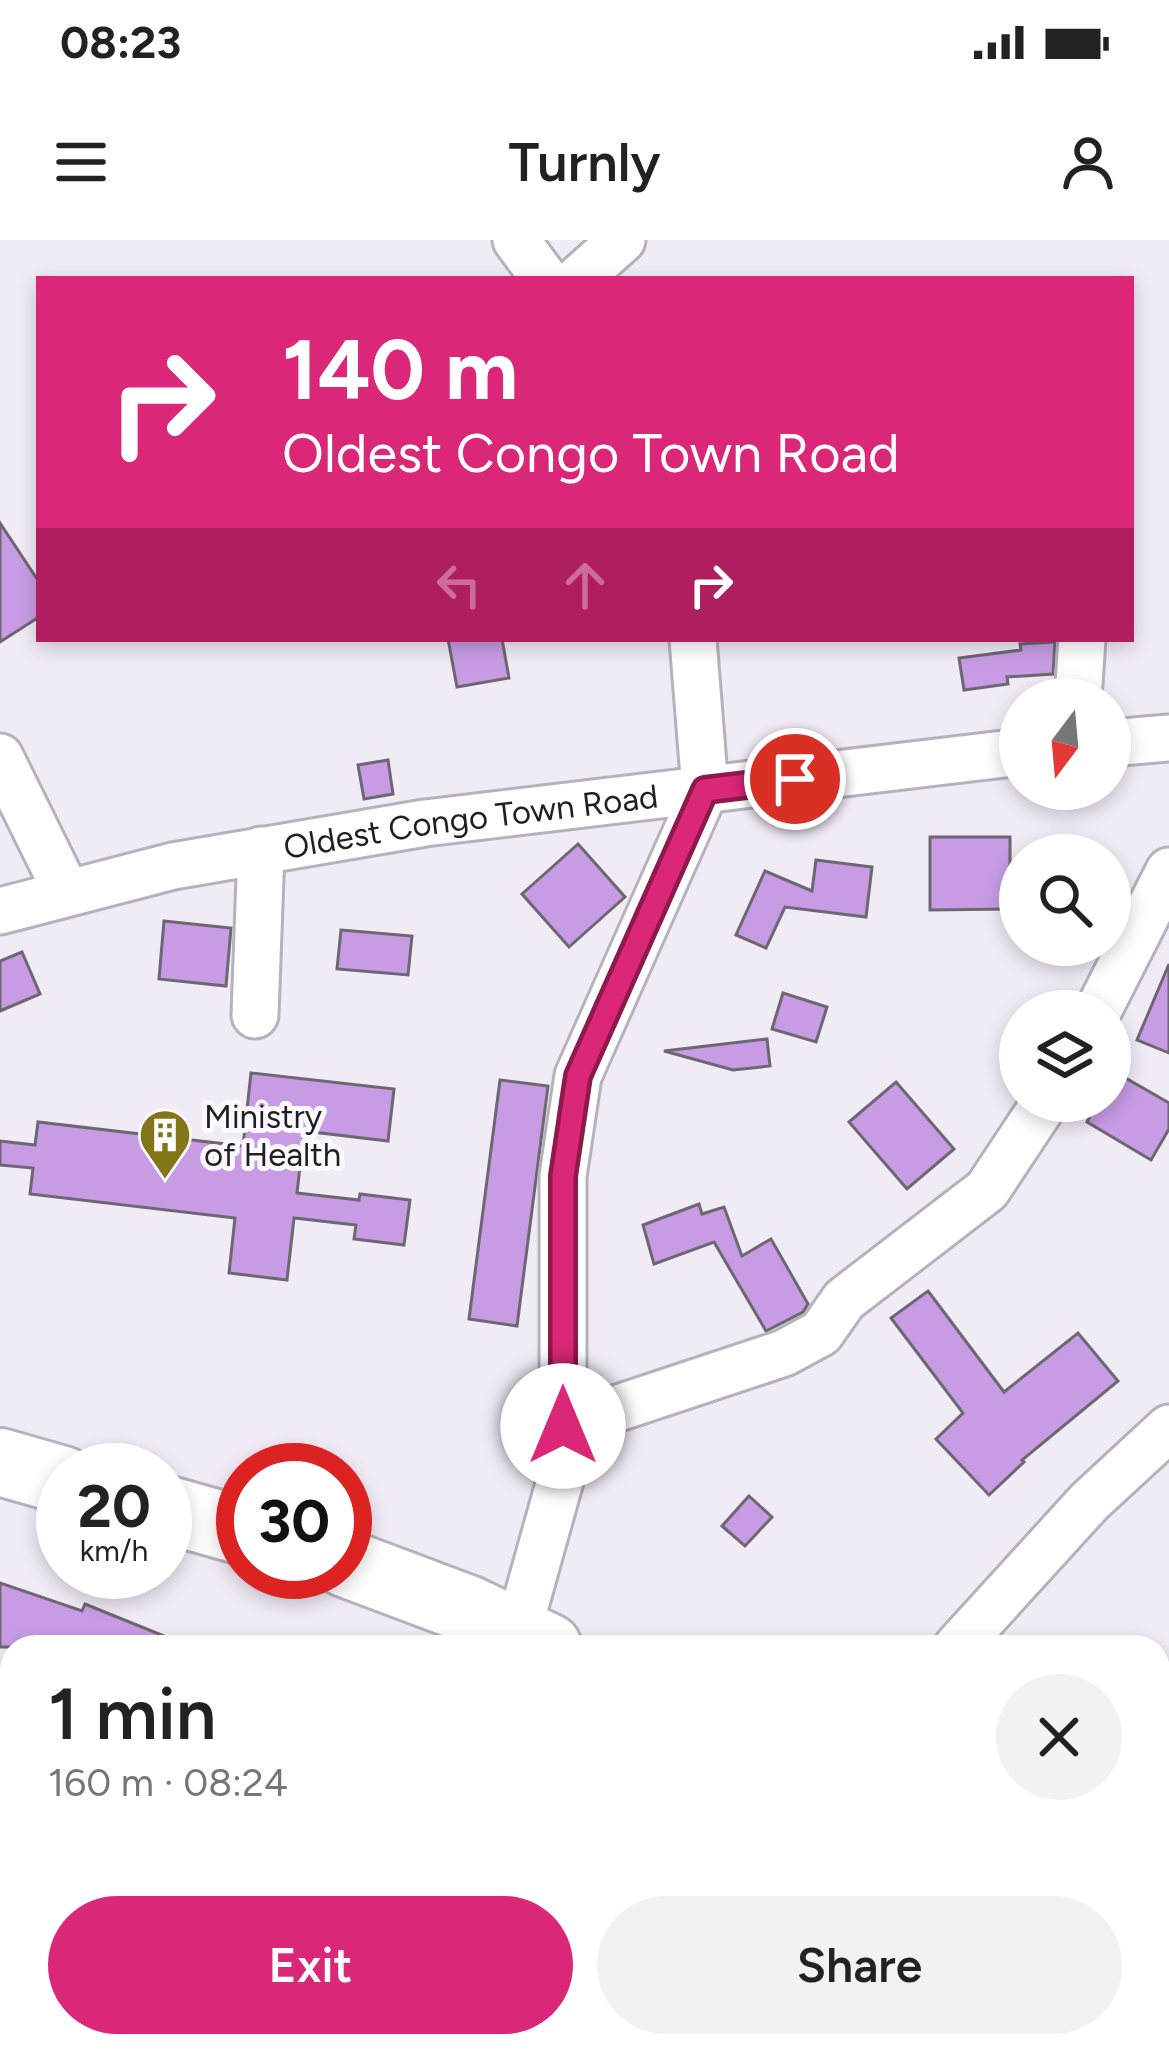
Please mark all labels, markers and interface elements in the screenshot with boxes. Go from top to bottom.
text: 08:23 [60,15,181,69]
icon: menu [48,129,114,195]
icon: person [1055,129,1121,195]
text: Turnly [509,130,660,195]
text: 140 m [282,319,518,420]
icon: right [84,324,240,480]
text: Oldest Congo Town Road [282,421,900,486]
icon: left [426,552,492,618]
icon: ahead [552,552,618,618]
icon: right [678,552,744,618]
north arrow [999,678,1131,810]
map controls [999,678,1131,1122]
pin [744,728,846,830]
icon: arrive [762,746,828,812]
street label: Oldest Congo Town Road [281,776,660,867]
button: search [999,834,1131,966]
button: layers [999,990,1131,1122]
place label: Ministry of Health [204,1097,341,1174]
building icon: Ministry of Health [137,1107,193,1181]
position arrow [500,1363,626,1489]
speed limit sign: 30 [216,1443,372,1599]
text: 20 [77,1470,151,1542]
text: km/h [80,1532,148,1569]
text: 1 min [48,1671,216,1757]
button: close [996,1674,1122,1800]
text: 160 m · 08:24 [48,1759,288,1806]
button: Exit [48,1896,573,2034]
button: Share [597,1896,1122,2034]

